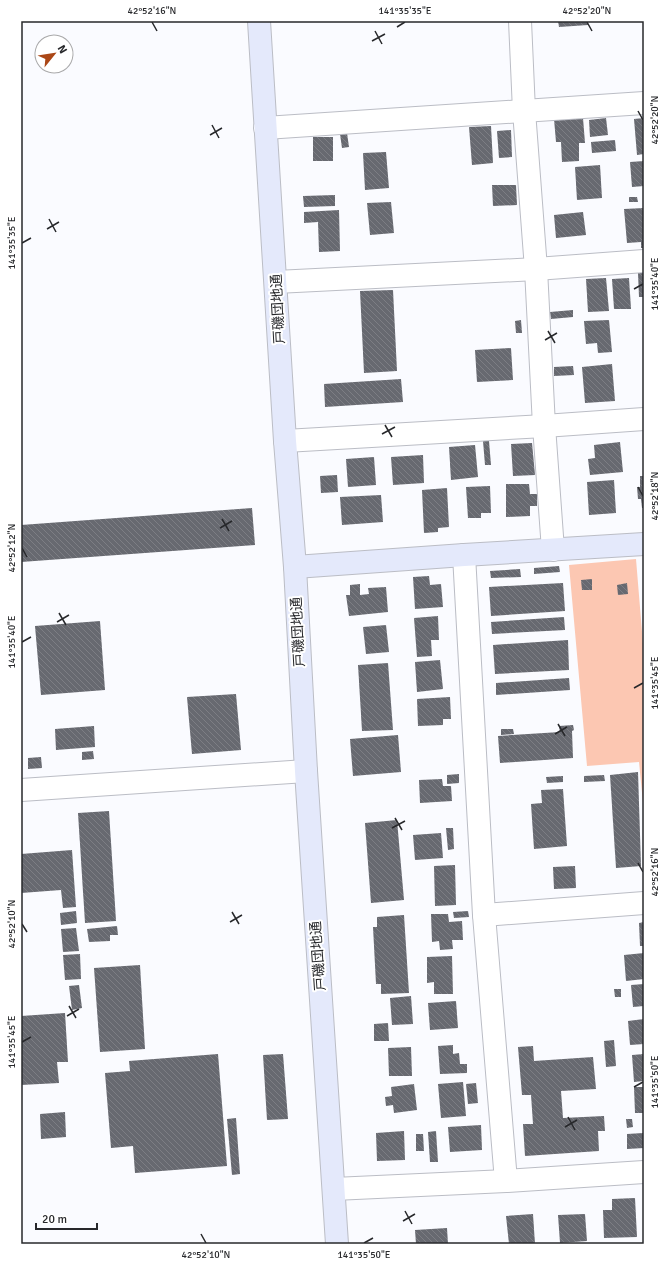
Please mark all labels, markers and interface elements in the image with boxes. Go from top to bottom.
text: 42°52'16"N [128,5,176,17]
text: 141°35'35"E [378,5,432,17]
text: 42°52'20"N [563,5,611,17]
north arrow [34,34,74,74]
text: N [55,43,70,56]
text: 42°52'20"N [649,96,661,144]
text: 141°35'35"E [6,216,18,270]
text: 141°35'40"E [649,257,661,311]
street label: 戸磯団地通 [268,274,288,344]
text: 42°52'18"N [649,472,661,520]
text: 42°52'12"N [6,524,18,572]
street label: 戸磯団地通 [288,597,308,667]
text: 141°35'40"E [6,615,18,669]
text: 141°35'45"E [649,656,661,710]
text: 42°52'16"N [649,848,661,896]
text: 42°52'10"N [6,900,18,948]
street label: 戸磯団地通 [307,920,329,992]
text: 141°35'45"E [6,1015,18,1069]
text: 141°35'50"E [649,1055,661,1109]
scale bar [36,1205,97,1231]
text: 20 m [42,1212,67,1227]
text: 42°52'10"N [182,1249,230,1261]
text: 141°35'50"E [337,1249,391,1261]

